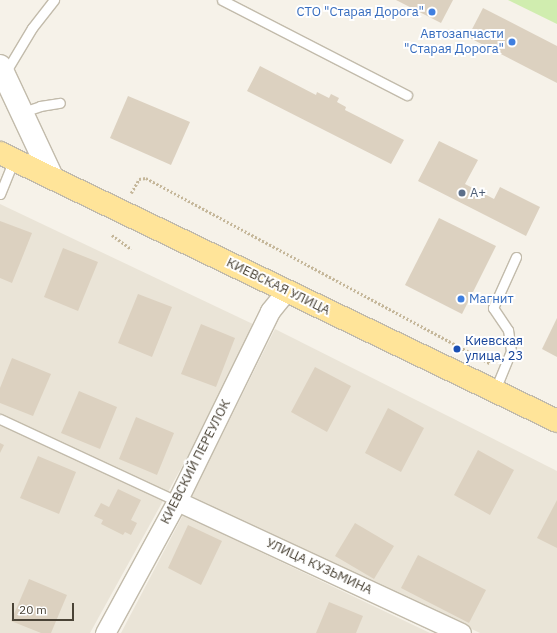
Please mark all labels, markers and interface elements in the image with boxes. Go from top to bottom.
place label: СТО "Старая Дорога" [297,4,424,20]
marker: СТО "Старая Дорога" [427,7,437,17]
place label: Автозапчасти "Старая Дорога" [404,27,504,58]
marker: Автозапчасти "Старая Дорога" [507,37,517,47]
place label: А+ [470,185,486,201]
marker: А+ [457,188,467,198]
street label: КИЕВСКАЯ УЛИЦА [224,255,332,319]
place label: Магнит [469,291,514,307]
marker: Магнит [456,294,466,304]
place label: Киевская улица, 23 [465,334,523,365]
marker: Киевская улица, 23 [452,344,462,354]
street label: КИЕВСКИЙ ПЕРЕУЛОК [158,397,234,527]
street label: УЛИЦА КУЗЬМИНА [263,536,375,598]
scale bar [14,595,76,621]
text: 20 m [19,602,47,617]

